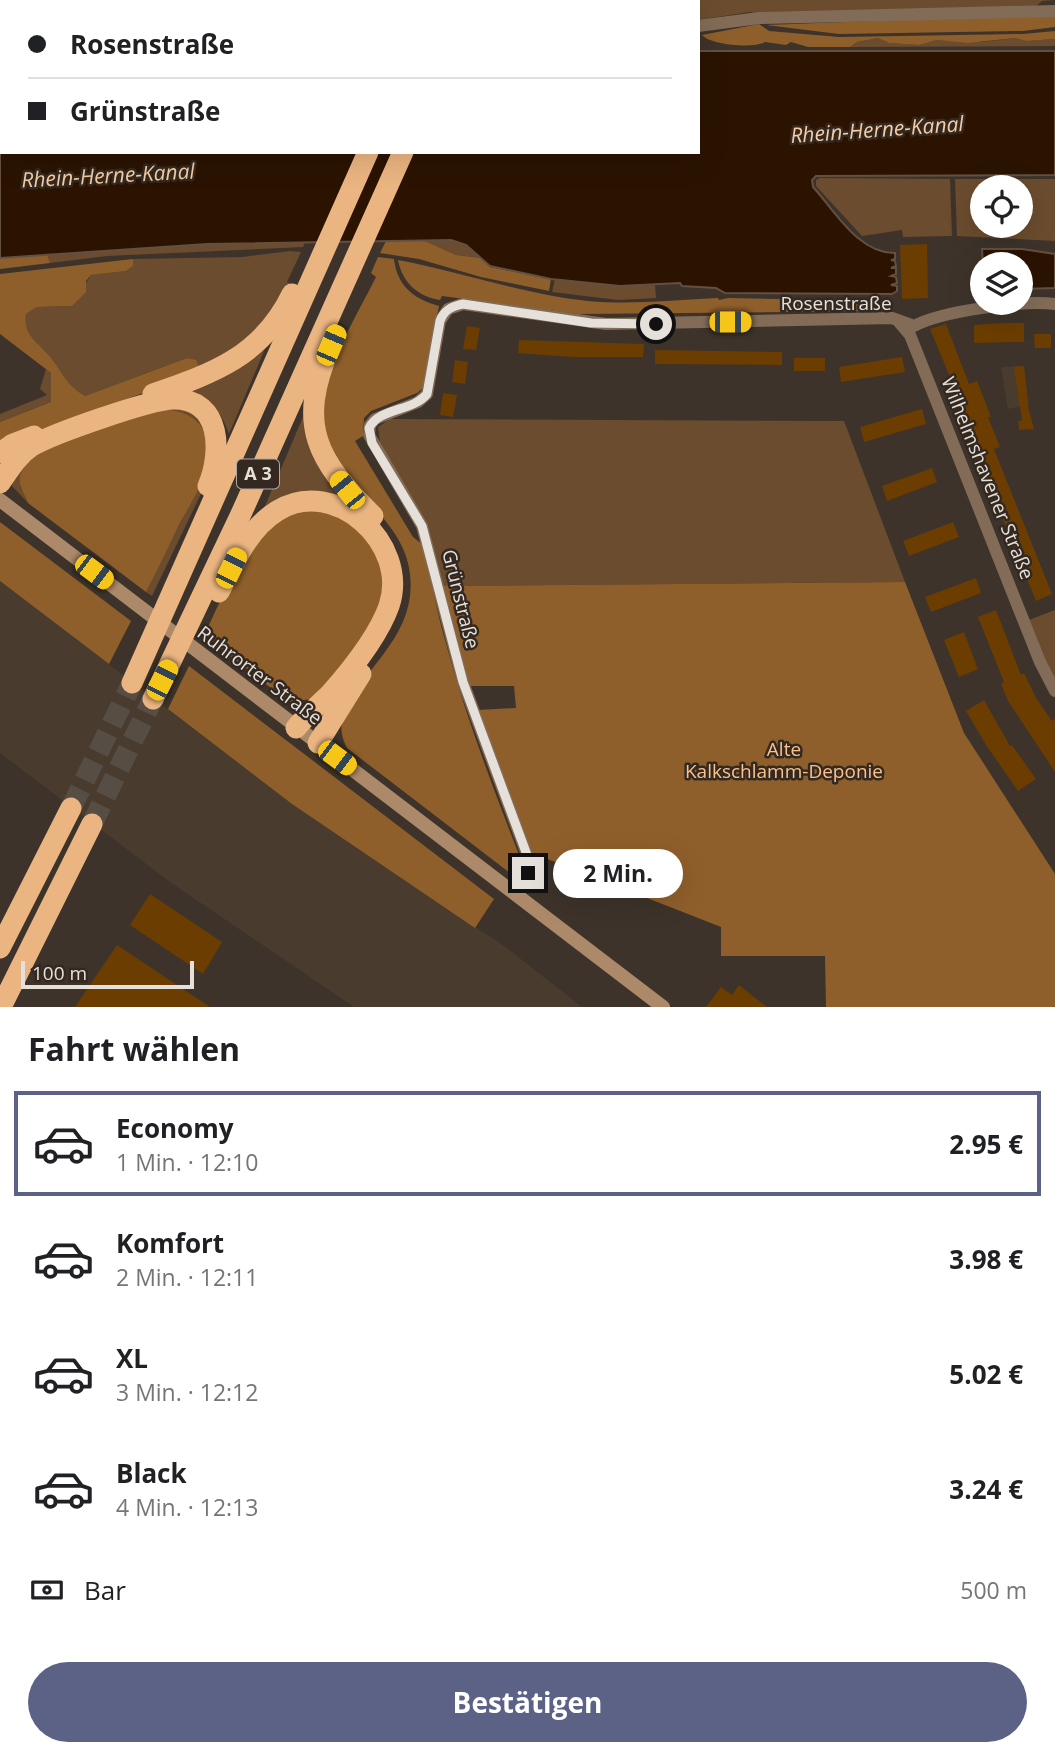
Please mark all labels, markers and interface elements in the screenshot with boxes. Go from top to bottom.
text: Rosenstraße [70,26,234,62]
text: Grünstraße [70,93,220,129]
water label: Rhein-Herne-Kanal [789,109,965,149]
water label: Rhein-Herne-Kanal [21,156,196,194]
map controls [970,175,1033,315]
button: locate [970,175,1033,238]
button: layers [970,252,1033,315]
street label: Rosenstraße [780,290,892,316]
route start [640,308,672,340]
car [710,312,752,333]
car [314,322,349,368]
street label: Wilhelmshavener Straße [935,373,1041,583]
road number: A 3 [237,460,279,488]
car [326,467,369,513]
car [213,545,250,591]
street label: Grünstraße [436,547,486,651]
car [71,551,118,593]
street label: Ruhrorter Straße [192,619,328,731]
car [144,657,181,703]
park label: Alte Kalkschlamm-Deponie [685,736,883,784]
car [314,737,361,779]
callout: 2 Min. [552,848,682,898]
route end [512,857,544,889]
text: 2 Min. [583,857,653,889]
scale bar [21,958,194,990]
text: 100 m [32,960,87,986]
text: Fahrt wählen [28,1027,240,1070]
text: Economy [116,1110,234,1146]
icon: car [32,1112,95,1175]
text: 2.95 € [949,1126,1023,1162]
text: 1 Min. · 12:10 [116,1146,258,1178]
text: Komfort [116,1225,224,1261]
icon: car [32,1227,95,1290]
text: 3.98 € [949,1241,1023,1277]
text: 2 Min. · 12:11 [116,1261,258,1293]
text: XL [116,1340,148,1376]
icon: car [32,1342,95,1405]
text: 5.02 € [949,1356,1023,1392]
text: 3 Min. · 12:12 [116,1376,258,1408]
text: Black [116,1455,187,1491]
icon: car [32,1457,95,1520]
text: 3.24 € [949,1471,1023,1507]
text: 4 Min. · 12:13 [116,1491,258,1523]
icon: cash [28,1571,66,1609]
text: Bar [84,1572,126,1608]
text: 500 m [960,1574,1027,1606]
button: Bestätigen [28,1662,1027,1742]

